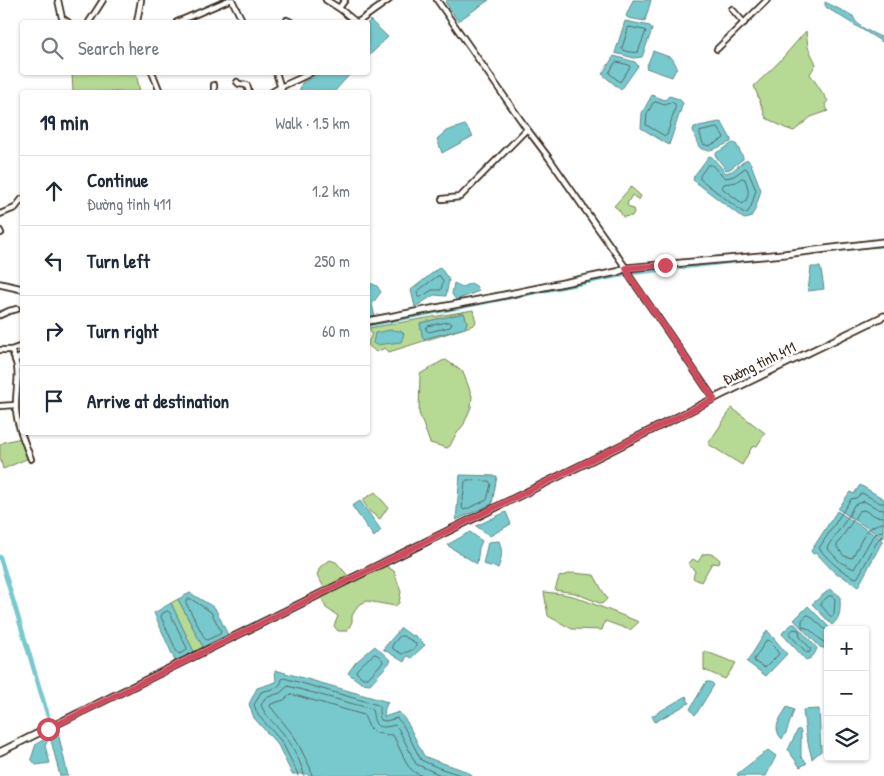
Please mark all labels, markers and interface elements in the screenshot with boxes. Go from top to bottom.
search box [20,20,370,75]
icon: search [38,34,66,62]
text: Search here [78,35,159,61]
text: 19 min [40,108,89,137]
text: Walk · 1.5 km [275,112,350,134]
text: Continue [87,167,148,193]
icon: ahead [40,177,68,205]
text: 1.2 km [312,180,350,202]
text: Đường tỉnh 411 [87,193,171,215]
icon: left [40,247,68,275]
text: Turn left [87,248,150,274]
text: 250 m [314,250,350,272]
route end [654,254,677,277]
icon: right [40,317,68,345]
text: Turn right [87,318,158,344]
text: 60 m [322,320,350,342]
street label: Đường tỉnh 411 [719,336,799,390]
icon: arrive [40,387,68,415]
text: Arrive at destination [87,388,229,414]
map controls [824,626,869,761]
button: + [824,626,869,671]
button: − [824,671,869,716]
button: layers [824,716,869,761]
route start [37,718,60,741]

